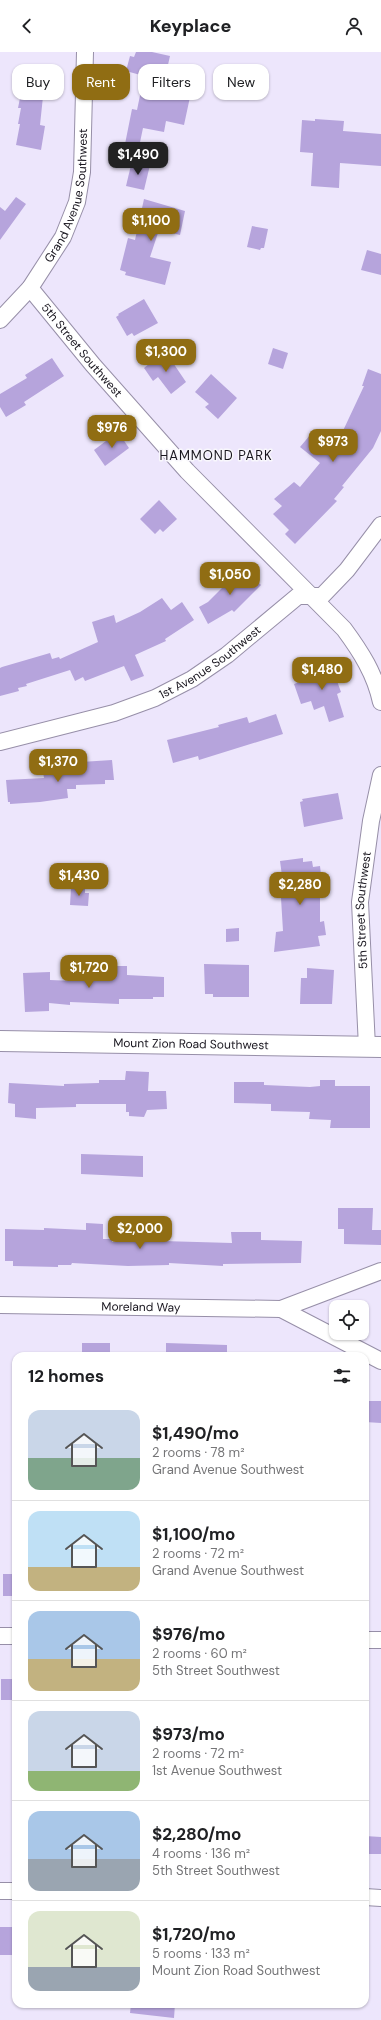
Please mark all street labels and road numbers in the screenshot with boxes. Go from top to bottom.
street label: Grand Avenue Southwest [41,128,91,266]
street label: 5th Street Southwest [38,300,126,401]
street label: 1st Avenue Southwest [156,622,265,703]
street label: 5th Street Southwest [352,850,375,970]
street label: Mount Zion Road Southwest [113,1035,269,1053]
street label: Moreland Way [101,1298,181,1316]

